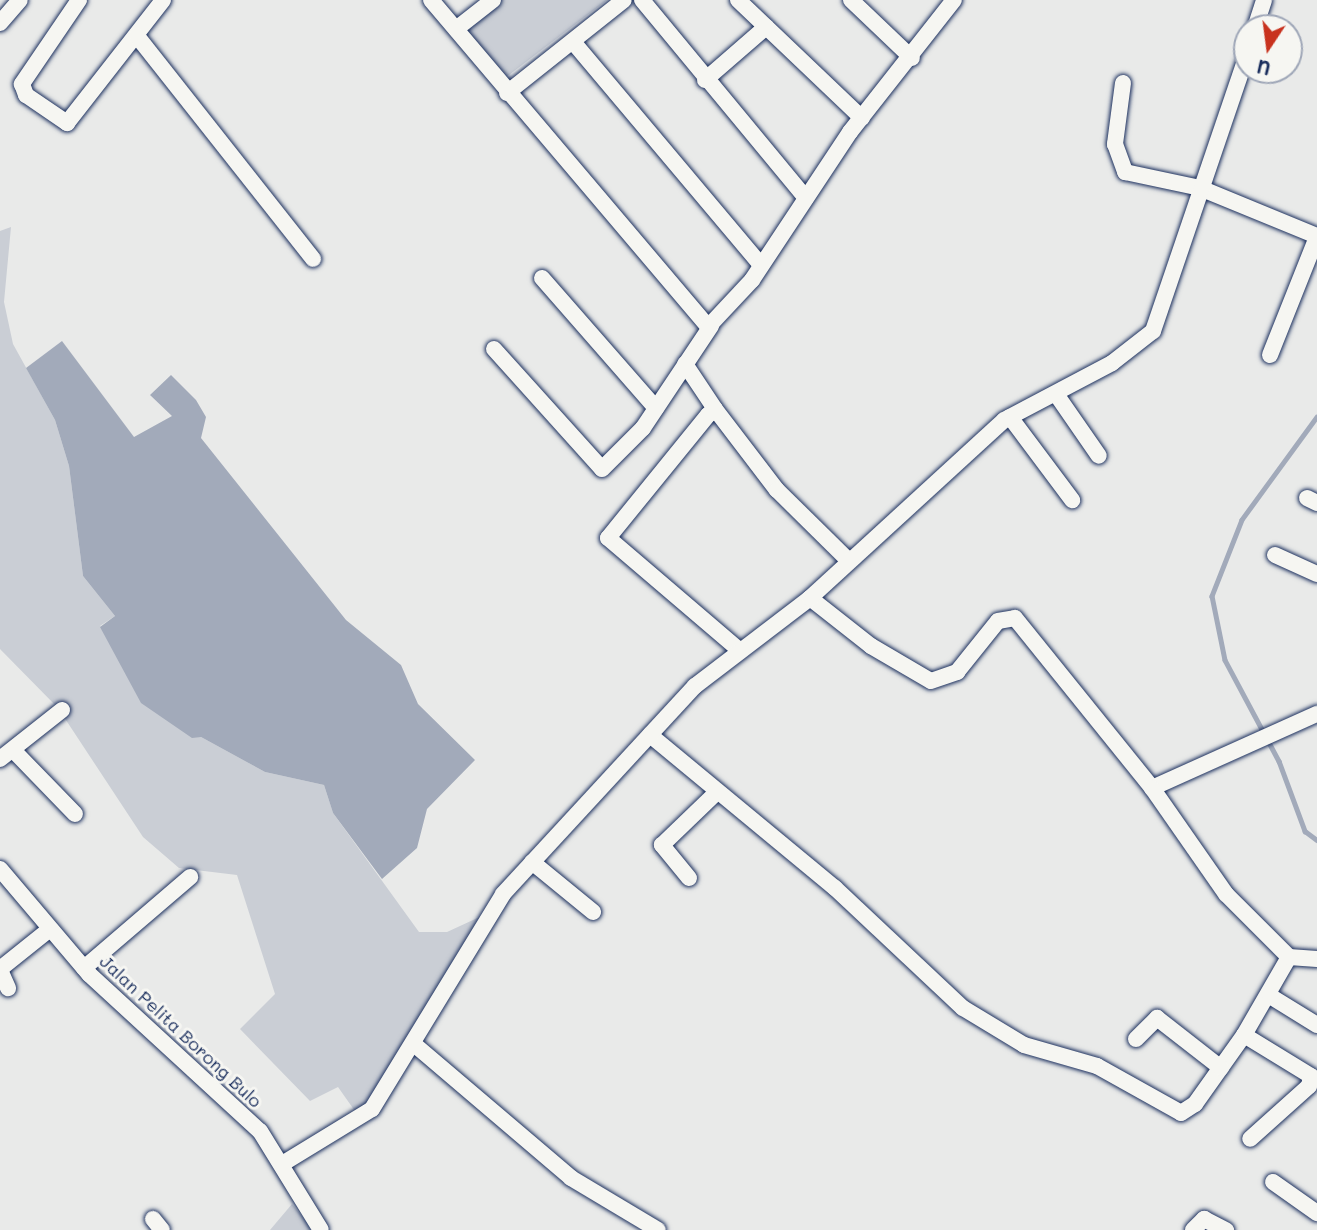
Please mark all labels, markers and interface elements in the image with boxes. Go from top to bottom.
north arrow [1233,14,1303,84]
text: U [1254,54,1273,82]
street label: Jalan Pelita Borong Bulo [96,950,266,1112]

